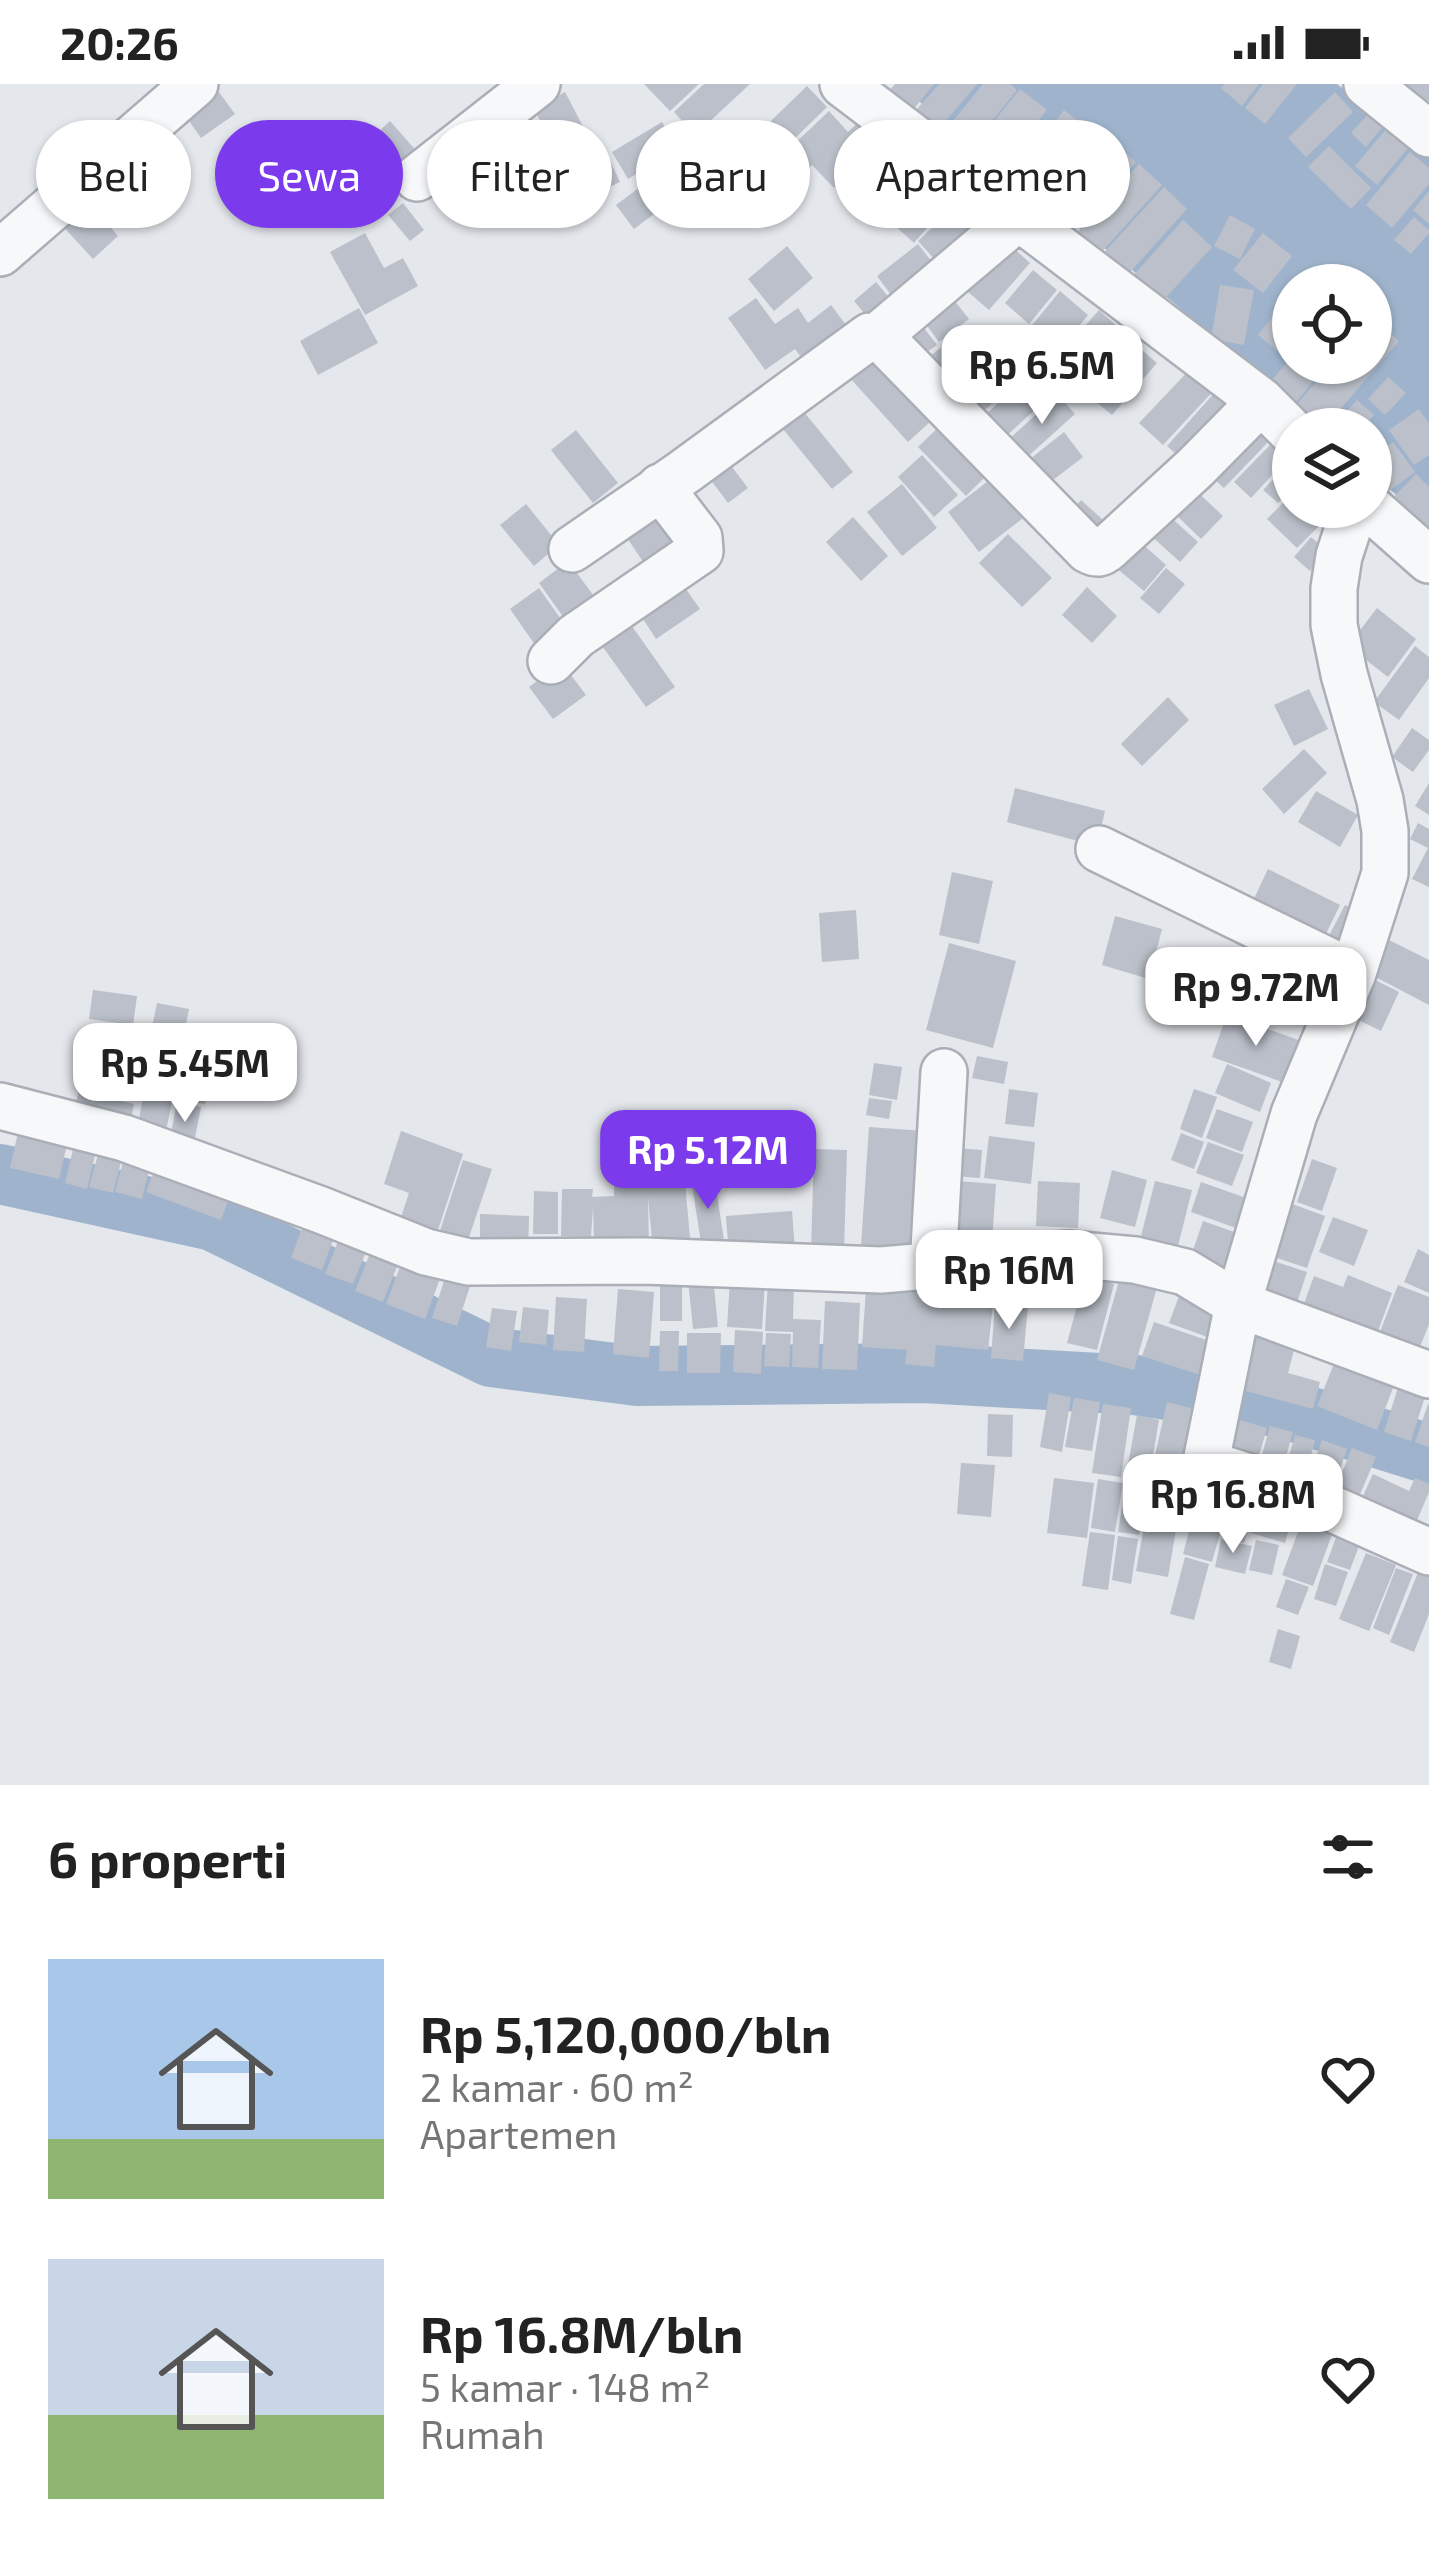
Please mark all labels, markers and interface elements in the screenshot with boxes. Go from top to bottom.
text: 20:26 [60,15,179,69]
chip: Beli [36,120,191,228]
chip: Sewa [215,120,403,228]
chip: Filter [427,120,612,228]
chip: Baru [636,120,810,228]
chip: Apartemen [834,120,1130,228]
map controls [1272,264,1392,528]
button: locate [1272,264,1392,384]
pin: Rp 6.5M [931,325,1153,427]
text: Rp 6.5M [969,340,1115,387]
button: layers [1272,408,1392,528]
pin: Rp 9.72M [1132,947,1380,1049]
text: Rp 9.72M [1172,962,1340,1009]
pin: Rp 5.45M [61,1023,309,1125]
text: Rp 5.45M [100,1038,270,1085]
pin: Rp 5.12M [584,1110,832,1212]
text: Rp 5.12M [627,1125,789,1172]
pin: Rp 16M [911,1230,1107,1332]
text: Rp 16M [943,1245,1075,1292]
pin: Rp 16.8M [1109,1454,1357,1556]
text: Rp 16.8M [1150,1469,1316,1516]
icon: filters [1315,1824,1381,1890]
text: 6 properti [48,1827,287,1888]
text: Rp 5,120,000/bln [420,2002,832,2063]
icon: home [144,2007,288,2151]
icon: heart [1315,2046,1381,2112]
text: 2 kamar · 60 m² [420,2063,694,2110]
text: Apartemen [420,2110,618,2157]
text: Rp 16.8M/bln [420,2302,744,2363]
icon: home [144,2307,288,2451]
icon: heart [1315,2346,1381,2412]
text: 5 kamar · 148 m² [420,2363,710,2410]
text: Rumah [420,2410,545,2457]

